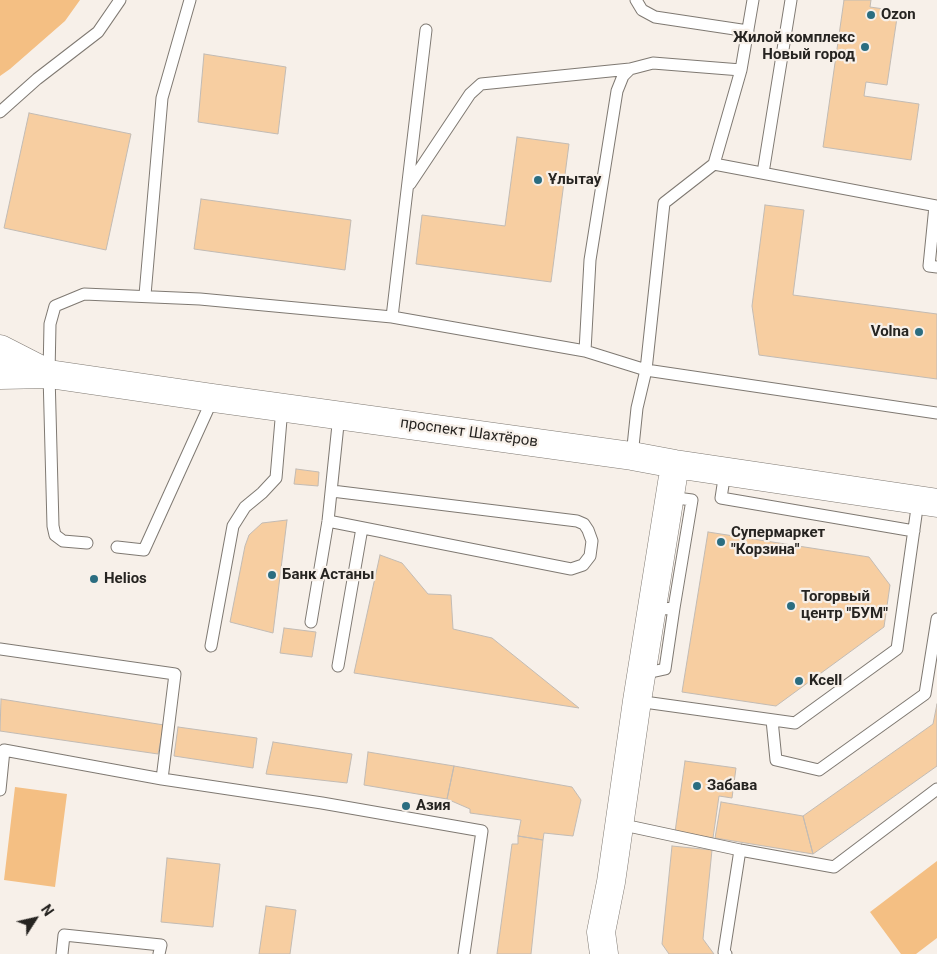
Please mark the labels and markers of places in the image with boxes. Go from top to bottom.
place label: Ozon [881,6,916,24]
marker: Ozon [865,9,877,21]
place label: Жилой комплекс Новый город [733,29,855,64]
marker: Жилой комплекс Новый город [859,41,871,53]
place label: Ұлытау [548,171,601,189]
marker: Ұлытау [532,174,544,186]
place label: Volna [871,323,909,341]
marker: Volna [913,326,925,338]
place label: Супермаркет "Корзина" [731,524,825,559]
marker: Супермаркет "Корзина" [715,536,727,548]
place label: Банк Астаны [282,566,374,584]
marker: Банк Астаны [266,569,278,581]
place label: Helios [104,570,147,588]
marker: Helios [88,573,100,585]
place label: Тогорвый центр "БУМ" [801,588,888,623]
marker: Тогорвый центр "БУМ" [785,600,797,612]
place label: Kcell [809,672,842,690]
marker: Kcell [793,675,805,687]
place label: Забава [707,777,757,795]
marker: Забава [691,780,703,792]
place label: Азия [416,797,451,815]
marker: Азия [400,800,412,812]

